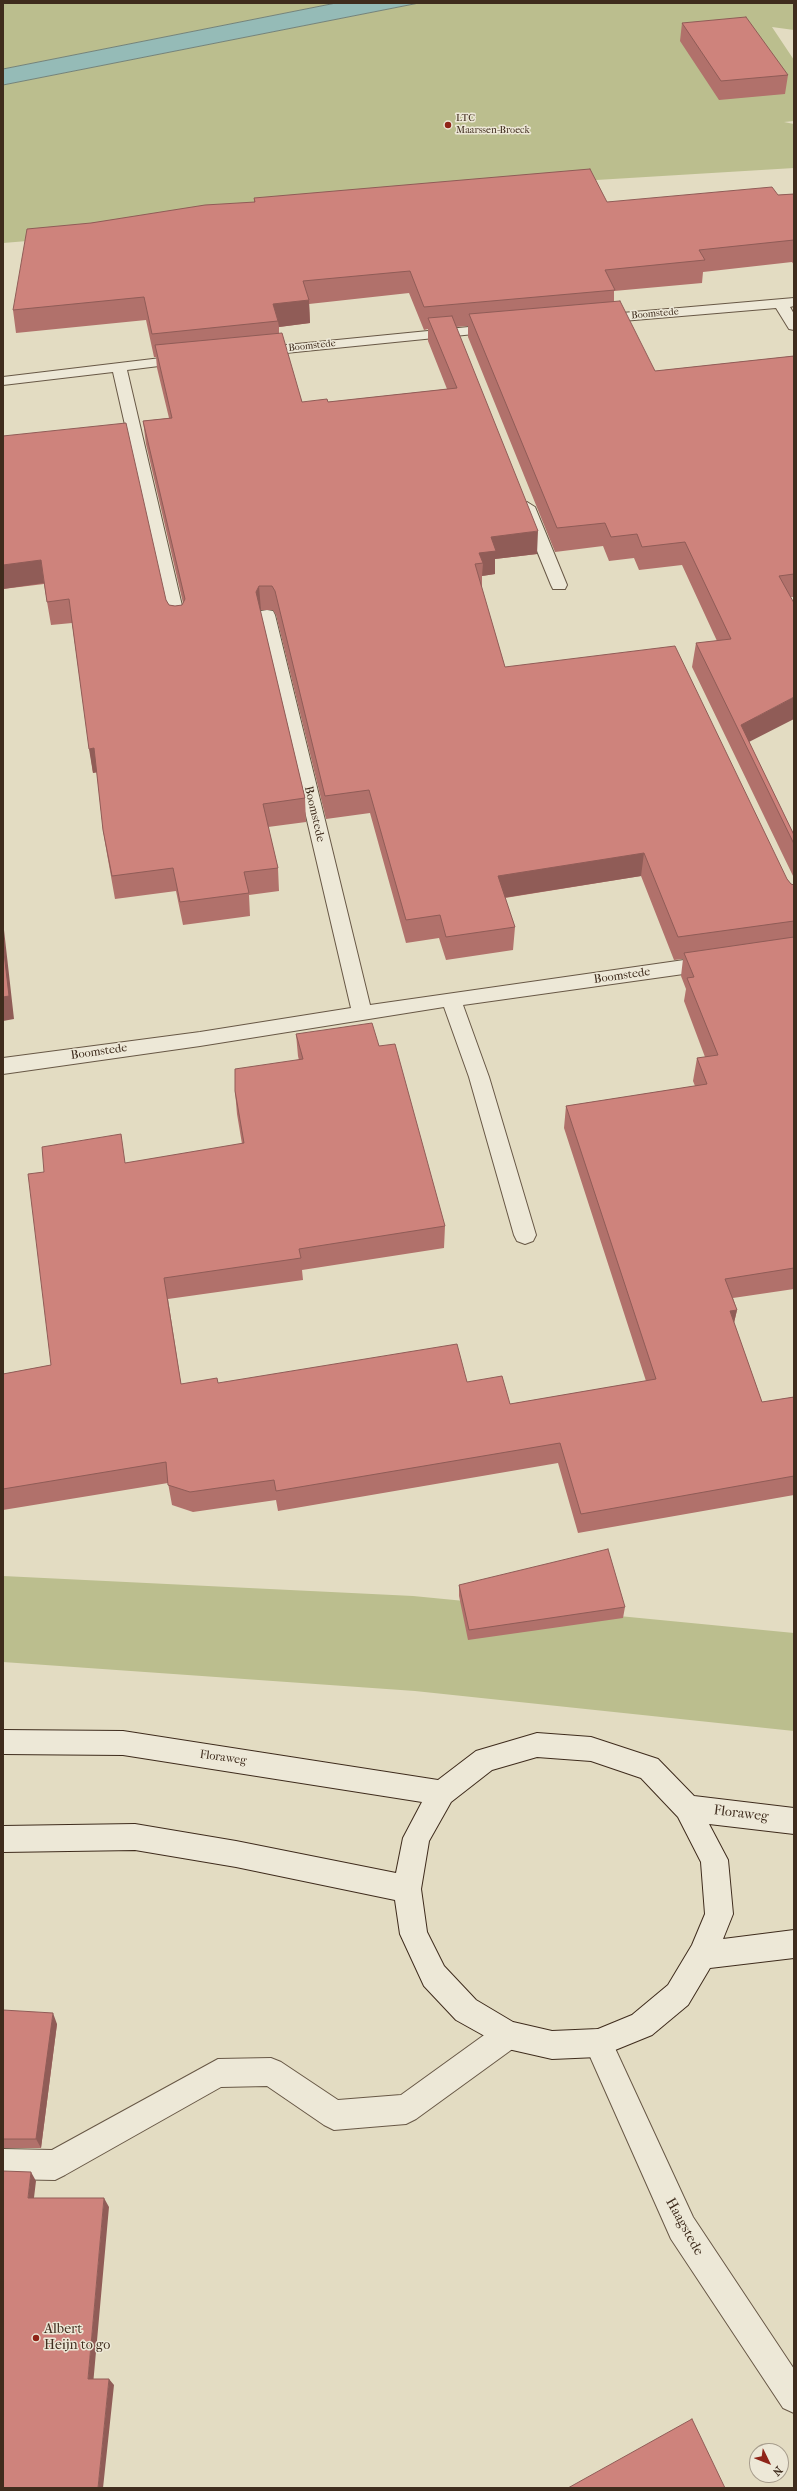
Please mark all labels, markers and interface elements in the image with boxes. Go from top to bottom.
place label: LTC Maarssen-Broeck [456,113,530,136]
marker: LTC Maarssen-Broeck [443,120,453,130]
street label: Boomstede [631,306,679,322]
street label: Boomstede [288,338,336,354]
street label: Boomstede [301,785,327,843]
street label: Boomstede [593,965,651,987]
street label: Boomstede [70,1041,128,1063]
street label: Floraweg [199,1748,247,1768]
street label: Floraweg [713,1802,769,1826]
street label: Haagstede [661,2195,707,2259]
place label: Albert Heijn to go [44,2322,110,2354]
marker: Albert Heijn to go [31,2333,41,2343]
north arrow [749,2443,789,2483]
text: N [770,2463,785,2478]

